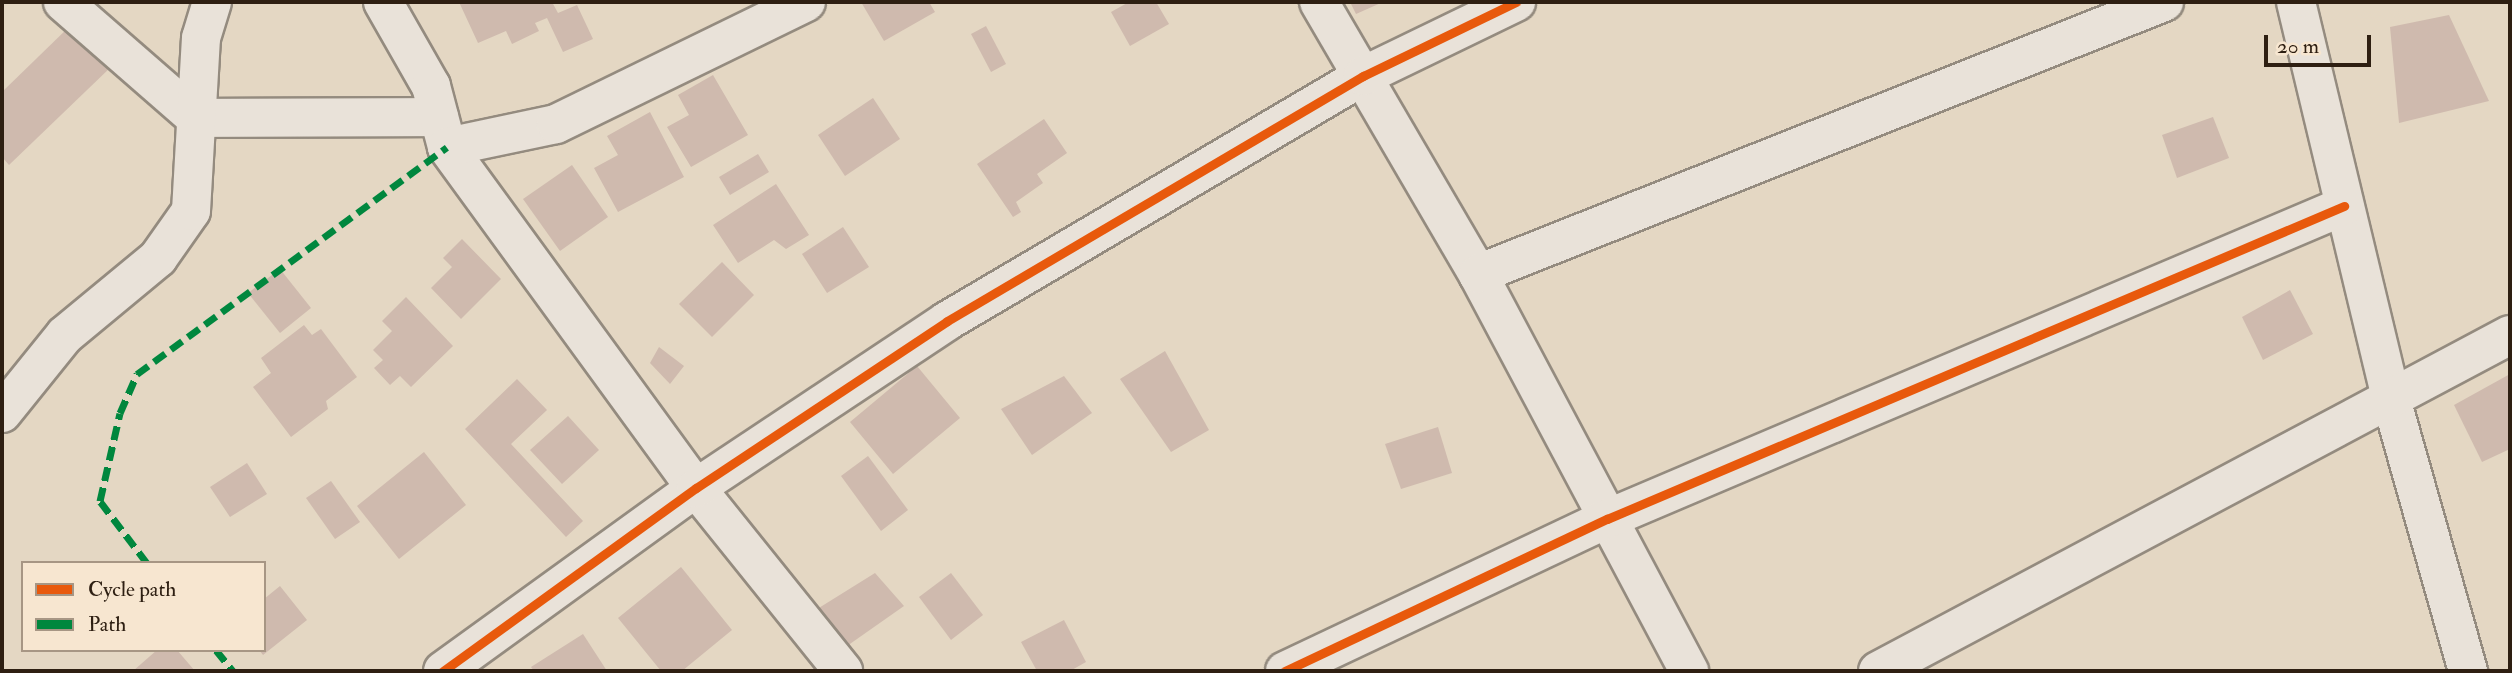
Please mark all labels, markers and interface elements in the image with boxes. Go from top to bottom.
scale bar [2267,21,2374,65]
text: 20 m [2277,33,2319,60]
legend [21,561,266,652]
text: Cycle path [88,576,176,603]
text: Path [88,611,126,638]

